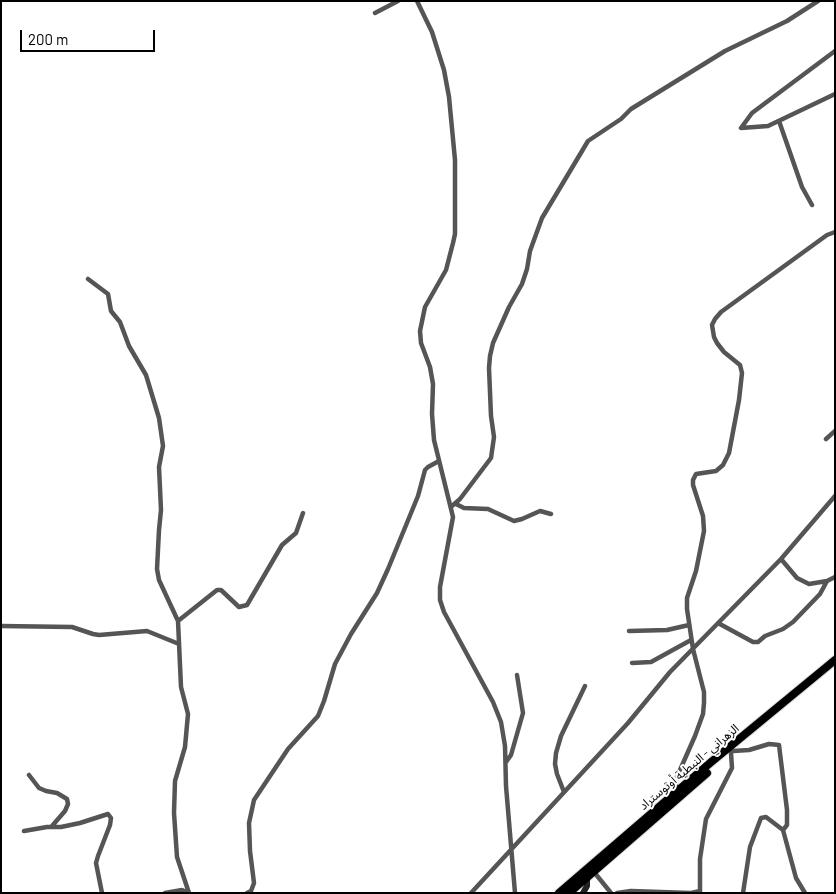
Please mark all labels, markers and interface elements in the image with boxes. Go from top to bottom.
scale bar [22,20,158,52]
text: 200 m [28,30,68,48]
street label: الزهراني - النبطية أوتوستراد [636,721,742,813]

